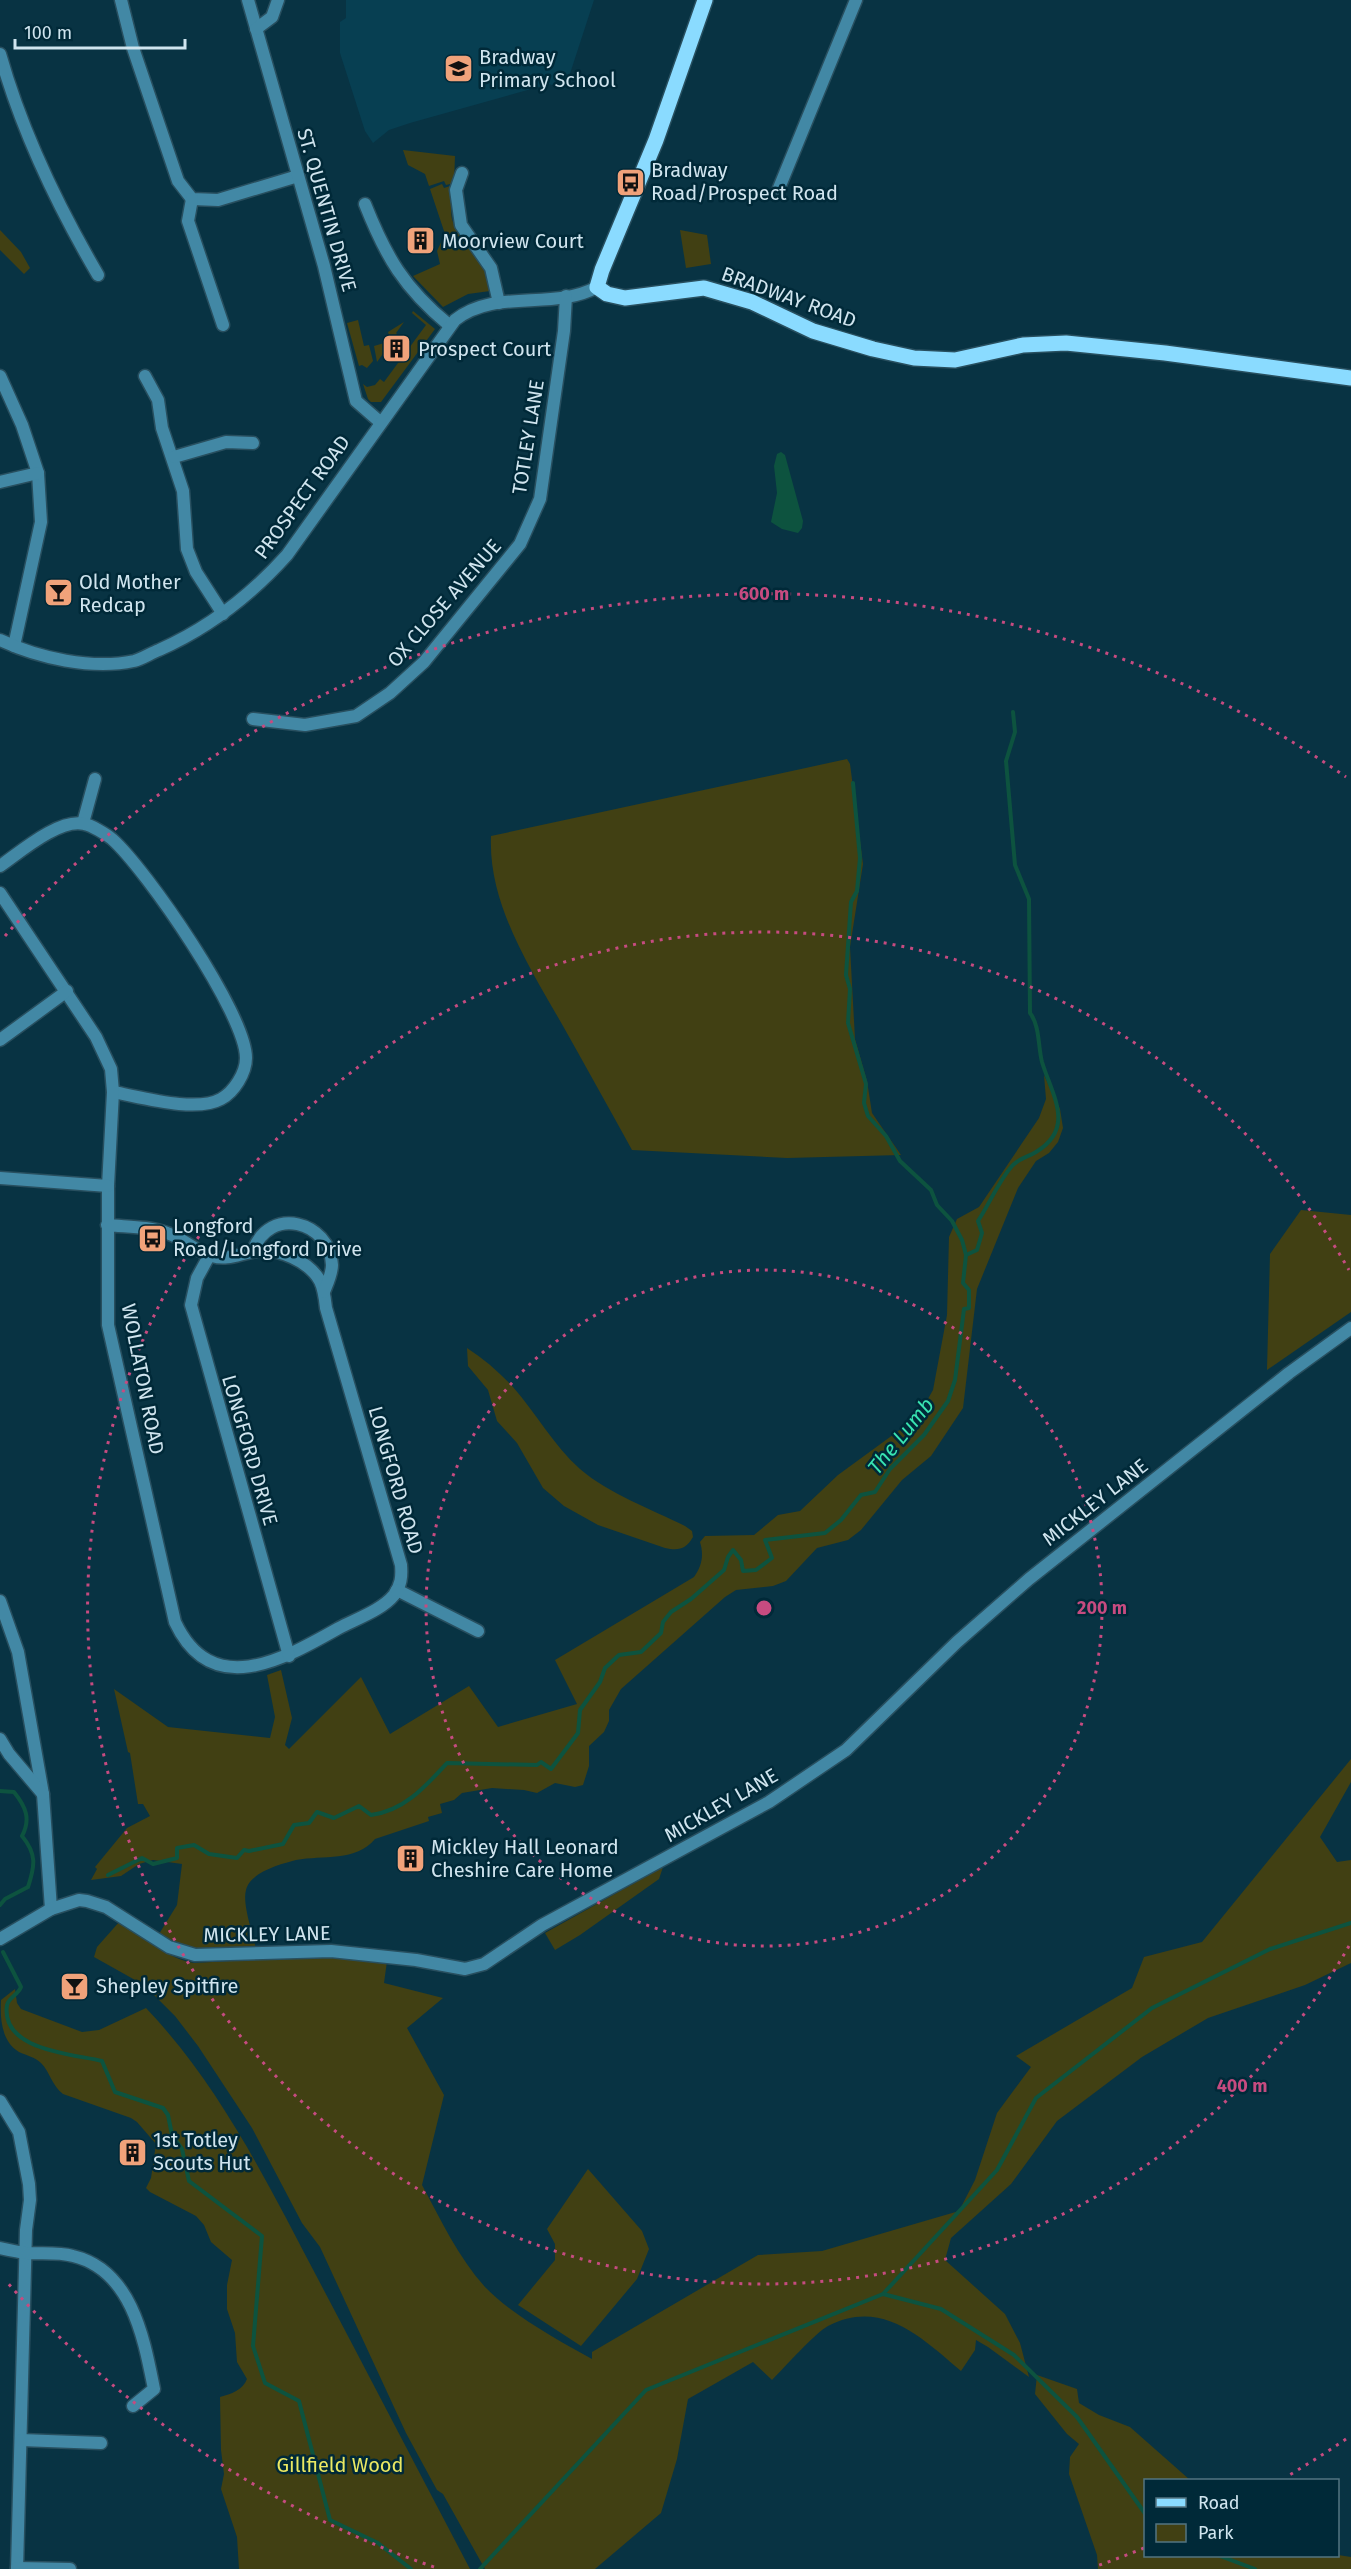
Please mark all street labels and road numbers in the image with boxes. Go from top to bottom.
street label: ST. QUENTIN DRIVE [292,125,362,295]
street label: BRADWAY ROAD [718,261,860,333]
street label: TOTLEY LANE [507,378,549,496]
street label: PROSPECT ROAD [249,431,355,563]
street label: OX CLOSE AVENUE [382,534,506,672]
street label: WOLLATON ROAD [117,1302,169,1456]
street label: LONGFORD DRIVE [217,1372,283,1528]
street label: LONGFORD ROAD [363,1403,429,1557]
street label: MICKLEY LANE [1038,1453,1152,1551]
street label: MICKLEY LANE [660,1763,782,1847]
street label: MICKLEY LANE [203,1921,331,1947]

